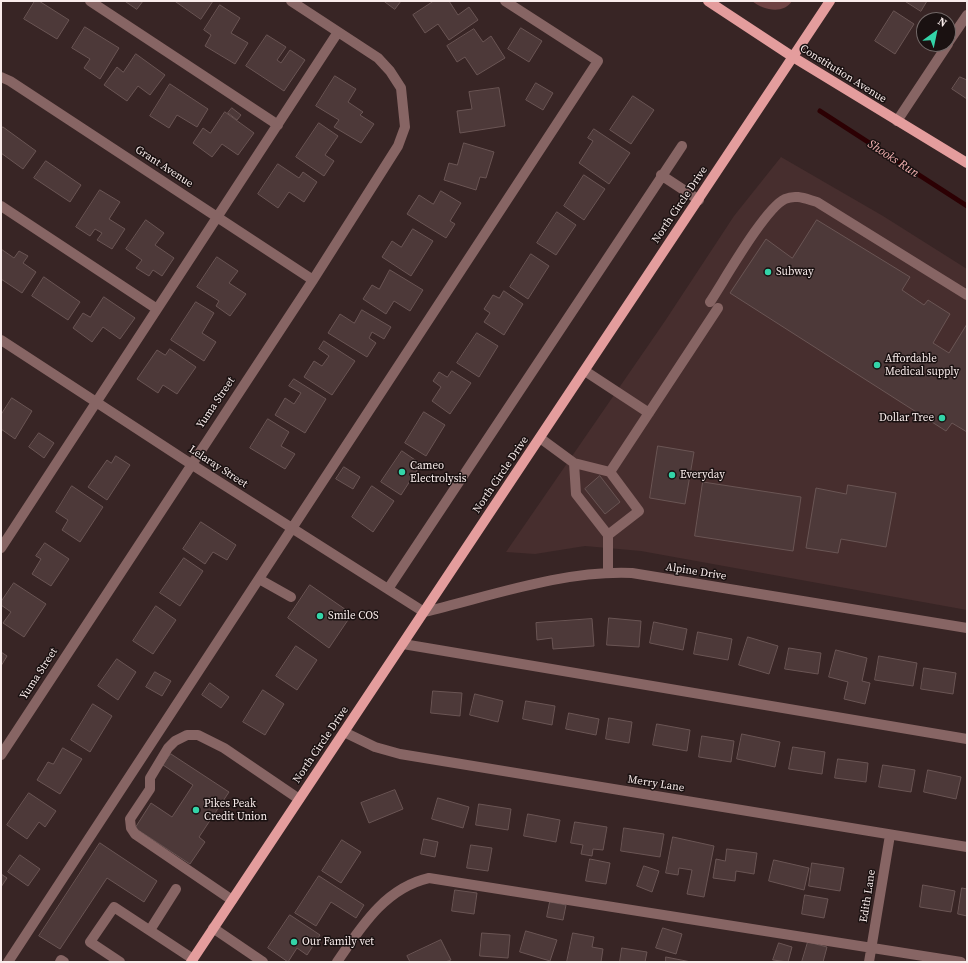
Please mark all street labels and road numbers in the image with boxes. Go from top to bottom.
street label: Constitution Avenue [797,42,889,106]
street label: Grant Avenue [133,143,195,191]
street label: North Circle Drive [649,164,711,246]
street label: Yuma Street [194,375,238,431]
street label: North Circle Drive [470,434,532,516]
street label: Lelaray Street [186,443,250,491]
street label: Alpine Drive [665,561,727,583]
street label: Yuma Street [17,646,61,702]
street label: North Circle Drive [290,704,352,786]
street label: Merry Lane [627,773,685,795]
street label: Edith Lane [857,869,879,923]

